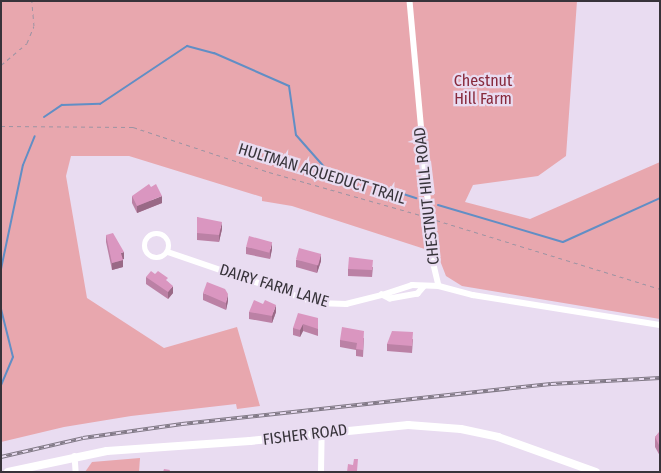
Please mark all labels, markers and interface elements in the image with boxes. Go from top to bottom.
park label: Chestnut Hill Farm [454,71,512,109]
street label: CHESTNUT HILL ROAD [410,126,444,266]
street label: HULTMAN AQUEDUCT TRAIL [236,139,408,209]
street label: DAIRY FARM LANE [217,260,331,312]
street label: FISHER ROAD [262,420,348,450]

